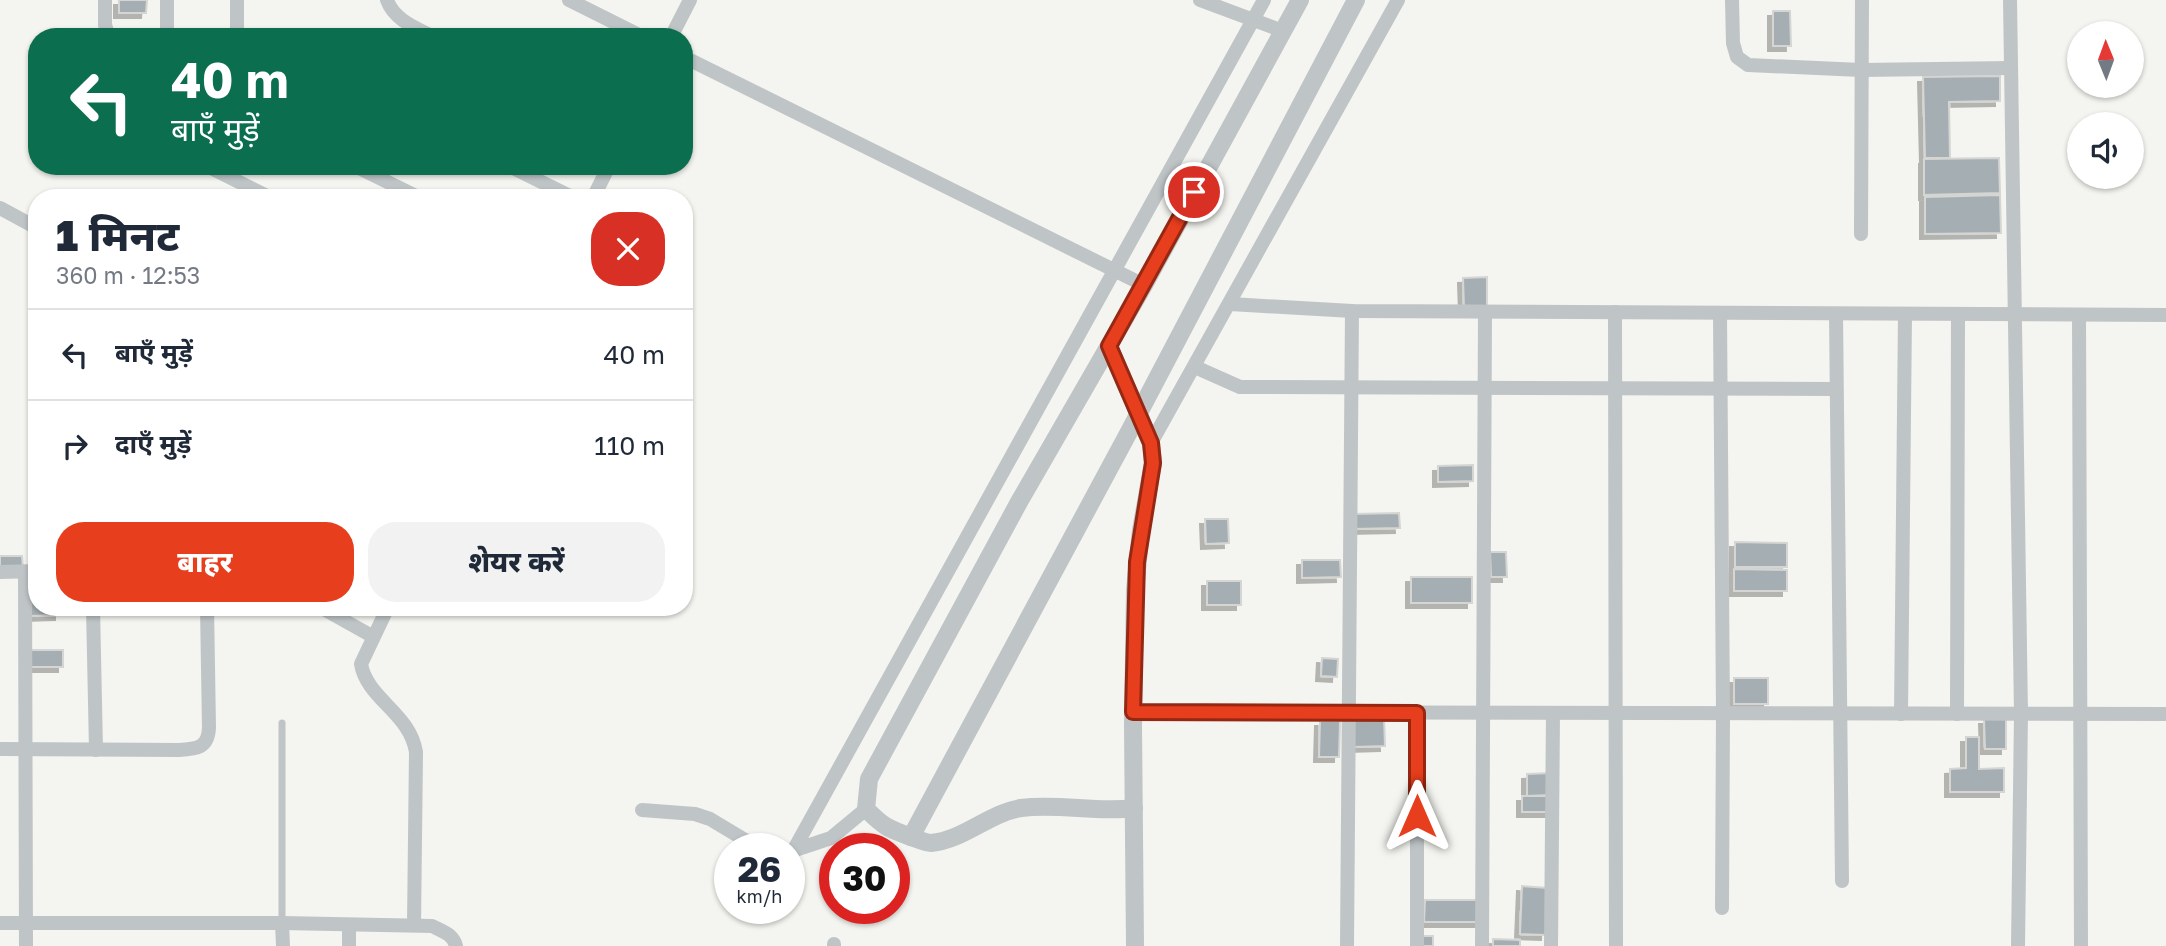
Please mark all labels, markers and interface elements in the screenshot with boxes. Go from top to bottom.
north arrow [2067,21,2144,98]
map controls [2067,21,2144,189]
text: 40 m [171,50,289,109]
icon: left [56,56,147,147]
text: बाएँ मुड़ें [171,110,260,148]
button: sound [2067,112,2144,189]
pin [1164,162,1224,222]
icon: arrive [1175,173,1213,211]
text: 1 मिनट [56,210,179,260]
button: close [591,212,665,286]
text: 360 m · 12:53 [56,261,200,289]
icon: left [56,336,94,374]
text: बाएँ मुड़ें [115,337,193,368]
text: 40 m [604,339,665,370]
icon: right [56,427,94,465]
text: दाएँ मुड़ें [115,428,191,459]
text: 110 m [594,430,665,461]
button: बाहर [56,522,354,602]
button: शेयर करें [368,522,665,602]
position arrow [1380,779,1454,853]
speed limit sign: 30 [819,833,910,924]
text: 26 [738,848,781,890]
text: km/h [737,885,782,907]

